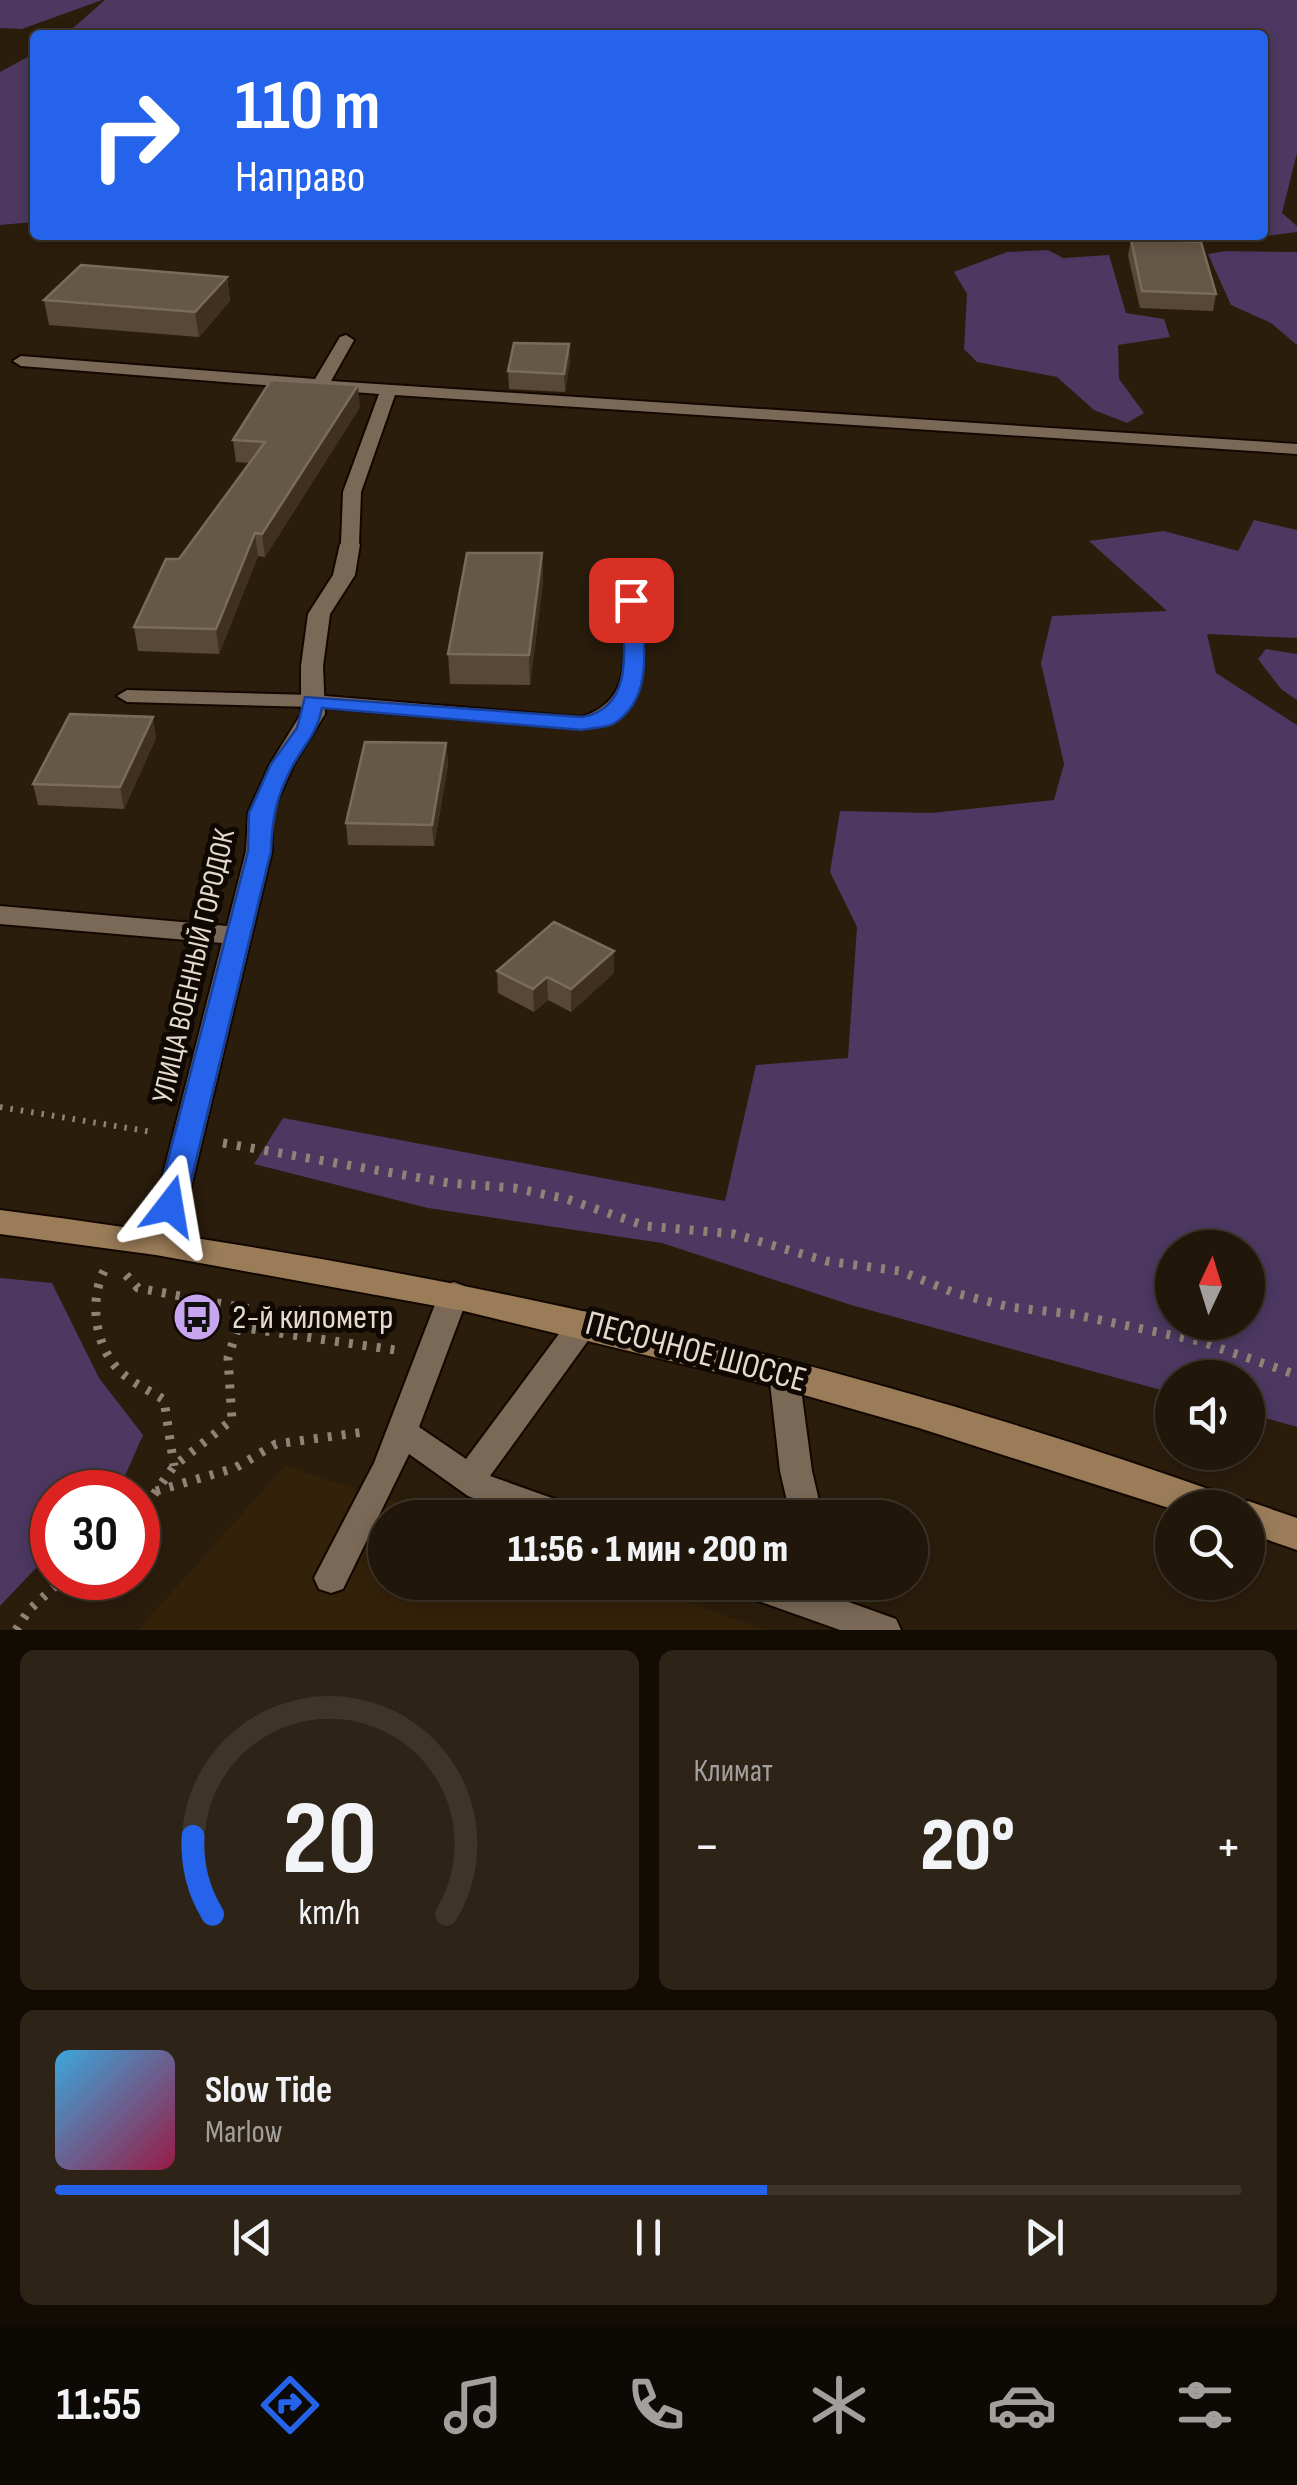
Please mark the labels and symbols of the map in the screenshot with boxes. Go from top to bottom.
pin [589,558,674,643]
street label: УЛИЦА ВОЕННЫЙ ГОРОДОК [145,825,243,1106]
position arrow [118,1154,222,1258]
north arrow [1155,1230,1265,1340]
bus stop icon: 2-й километр [171,1291,223,1343]
place label: 2-й километр [232,1296,393,1339]
street label: ПЕСОЧНОЕ ШОССЕ [581,1302,811,1402]
speed limit sign: 30 [30,1470,160,1600]

